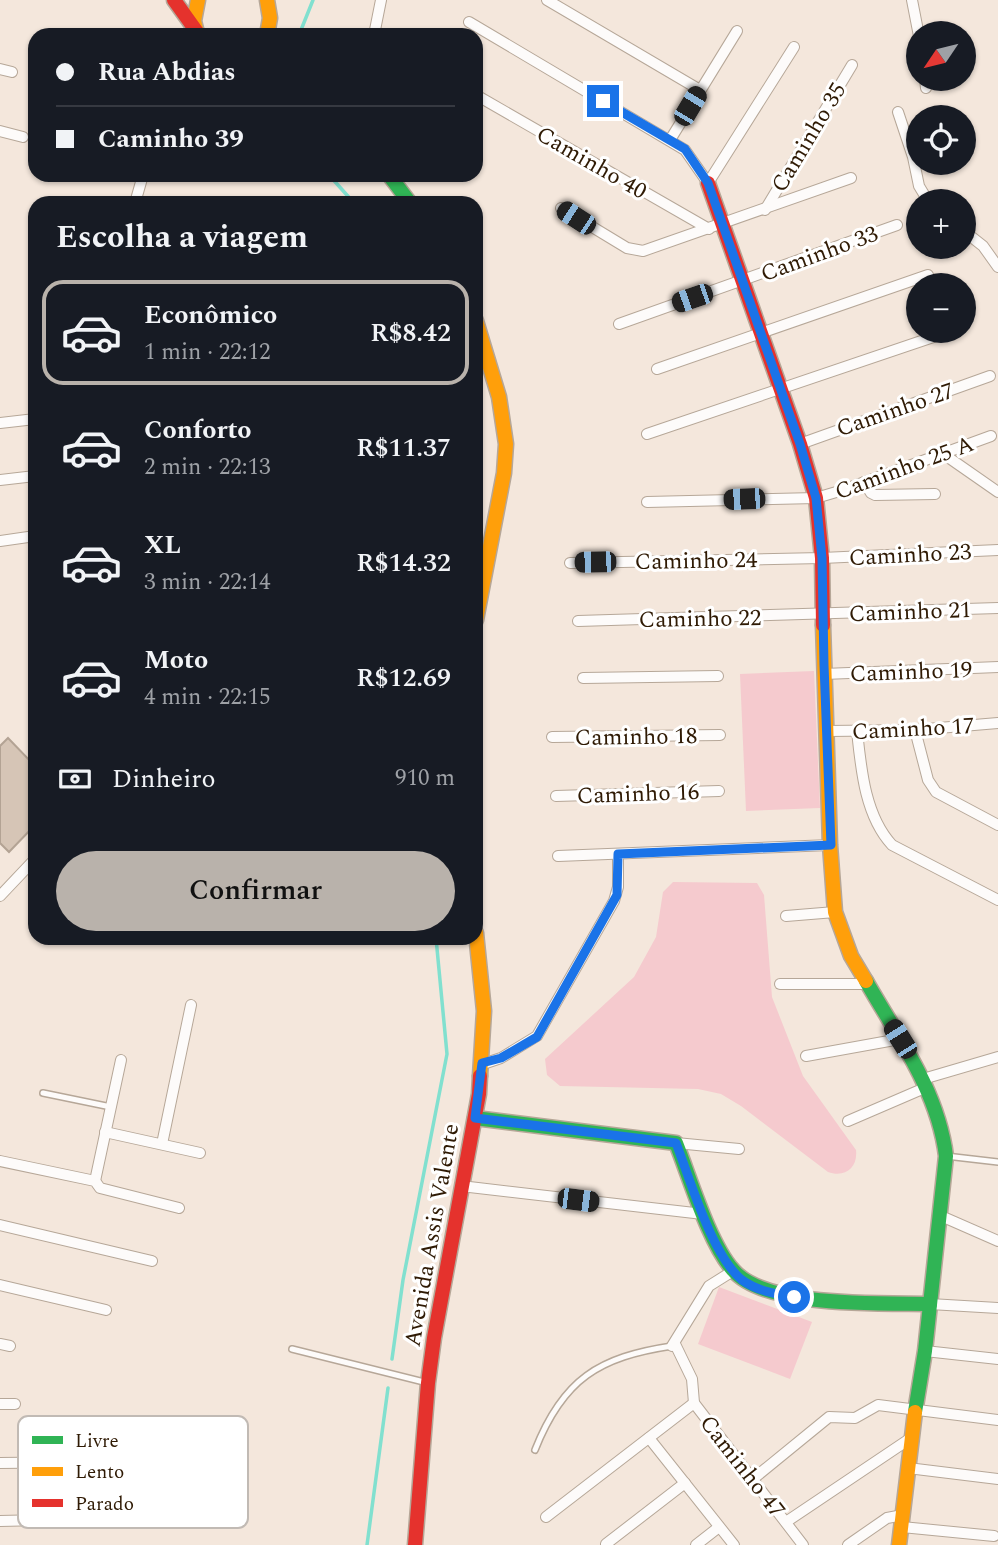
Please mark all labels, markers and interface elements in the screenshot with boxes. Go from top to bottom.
north arrow [906,21,976,91]
map controls [906,21,976,343]
text: Rua Abdias [98,52,236,92]
street label: Caminho 35 [763,76,856,199]
car [671,83,710,129]
route end [587,85,619,117]
button: locate [906,105,976,175]
street label: Caminho 40 [529,117,653,209]
text: Caminho 39 [98,119,244,159]
button: + [906,189,976,259]
car [553,198,600,238]
text: Escolha a viagem [56,213,308,262]
street label: Caminho 33 [756,217,883,292]
button: − [906,273,976,343]
car [669,281,716,315]
text: Econômico [144,295,277,335]
icon: car [60,301,123,364]
text: R$8.42 [370,313,451,353]
text: 1 min · 22:12 [144,335,271,370]
street label: Caminho 27 [832,374,959,447]
text: Conforto [144,410,252,450]
icon: car [60,416,123,479]
street label: Caminho 25 A [830,427,979,510]
text: R$11.37 [356,428,451,468]
text: 2 min · 22:13 [144,450,271,485]
car [723,488,766,510]
text: XL [144,525,181,565]
icon: car [60,531,123,594]
street label: Caminho 23 [848,535,972,576]
text: R$14.32 [356,543,451,583]
street label: Caminho 24 [634,543,758,580]
car [574,551,617,573]
text: 3 min · 22:14 [144,565,271,600]
street label: Caminho 21 [848,593,972,632]
street label: Caminho 22 [638,601,762,638]
text: Moto [144,640,208,680]
icon: car [60,646,123,709]
street label: Caminho 19 [849,653,973,692]
text: R$12.69 [356,658,451,698]
text: 4 min · 22:15 [144,680,271,715]
street label: Caminho 17 [851,709,975,750]
street label: Caminho 18 [574,719,698,756]
text: Dinheiro [112,759,216,799]
icon: cash [56,760,94,798]
text: 910 m [395,761,455,796]
street label: Caminho 16 [576,775,700,814]
button: Confirmar [56,851,455,931]
car [880,1016,921,1062]
street label: Avenida Assis Valente [396,1121,469,1350]
car [556,1187,601,1213]
route start [778,1281,810,1313]
street label: Caminho 47 [690,1408,793,1526]
legend [18,1416,248,1528]
text: Livre [75,1427,119,1456]
text: Lento [75,1458,124,1487]
text: Parado [75,1490,134,1519]

